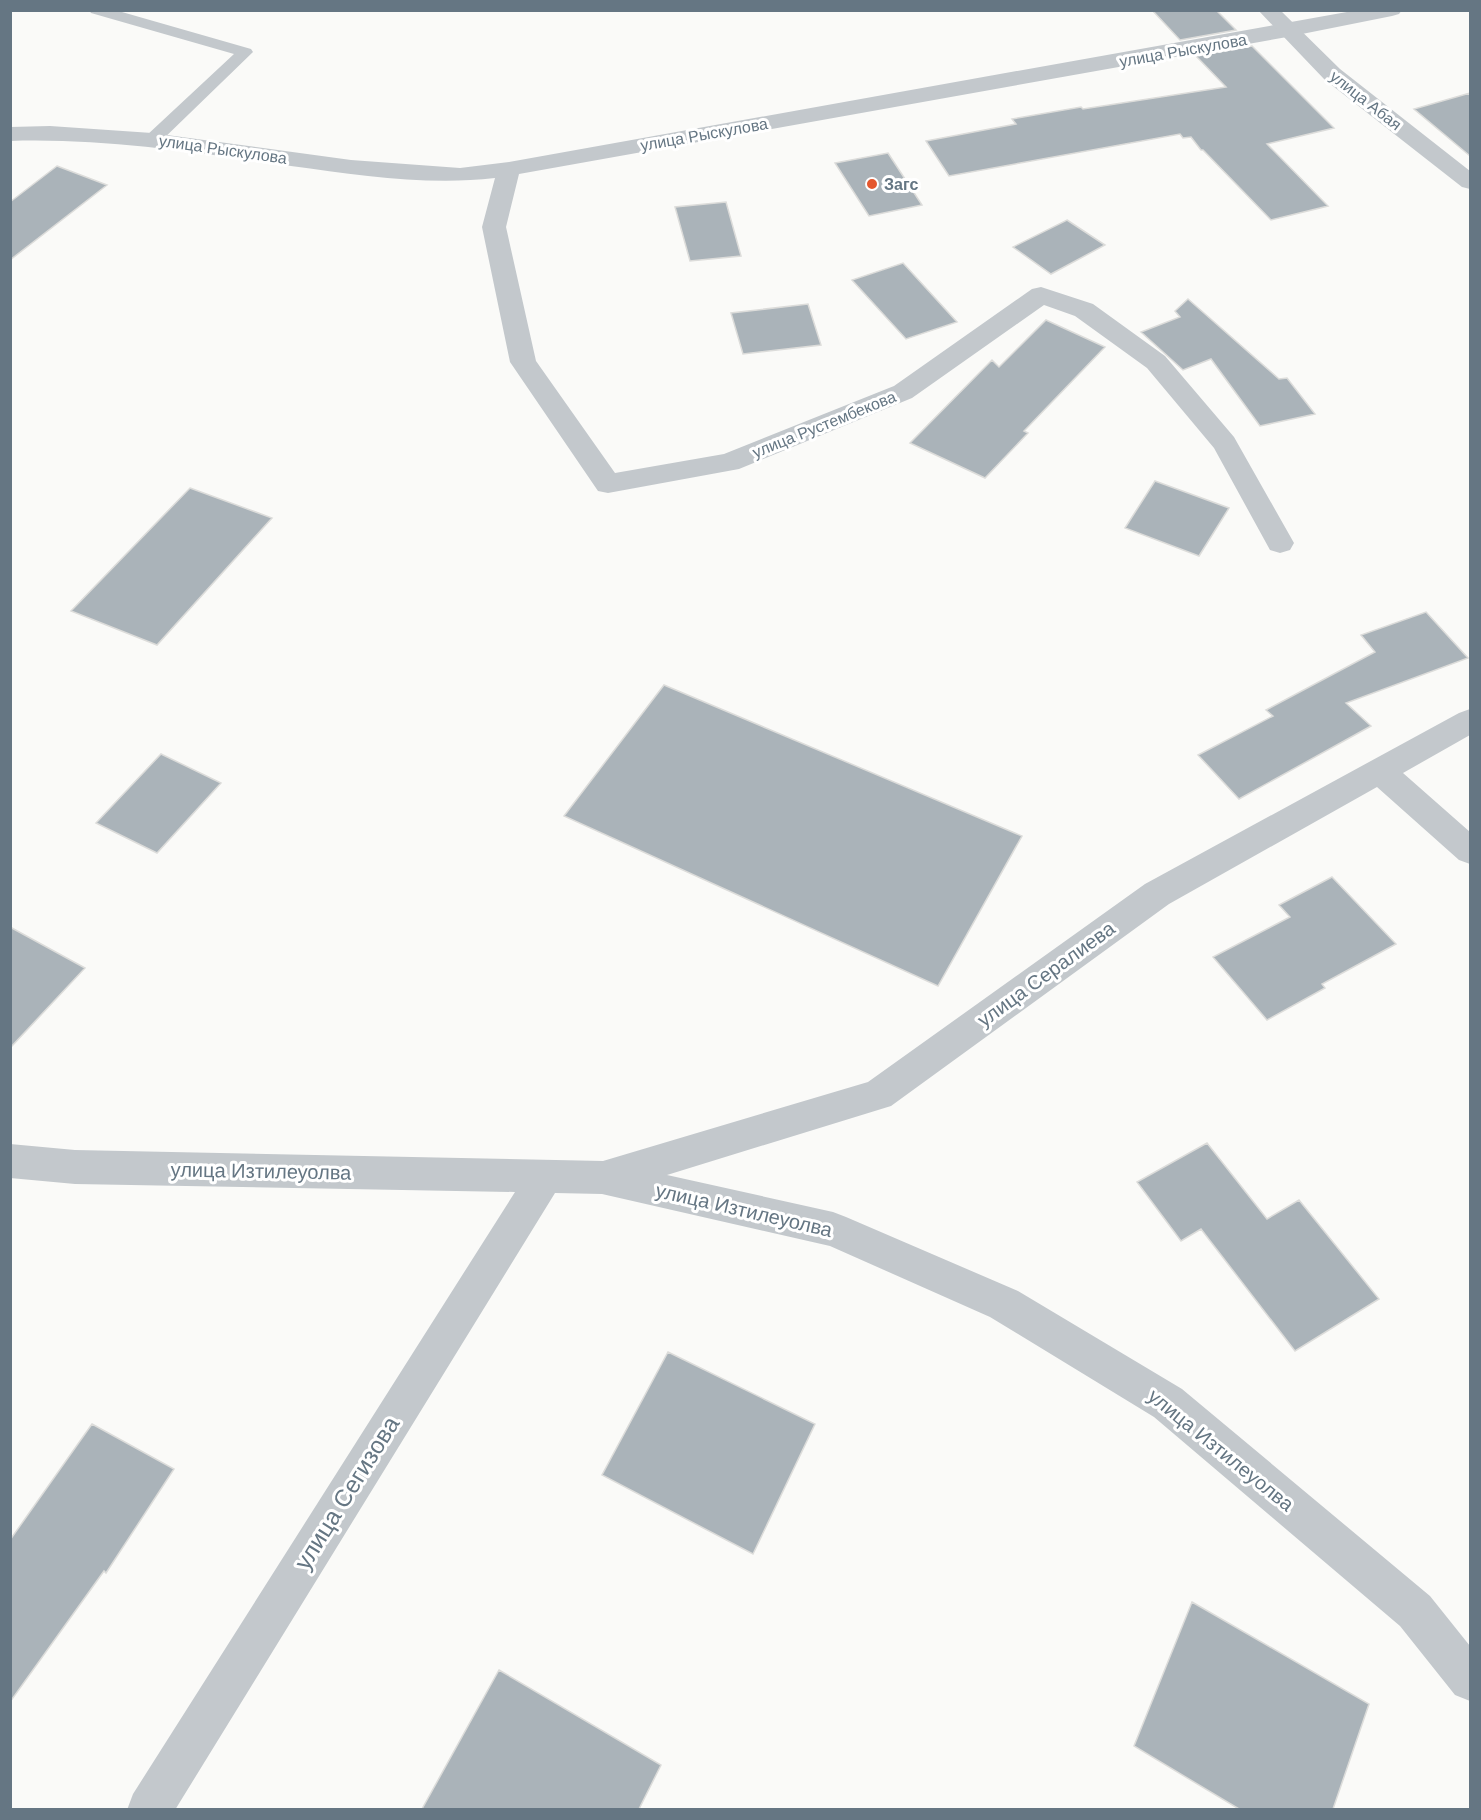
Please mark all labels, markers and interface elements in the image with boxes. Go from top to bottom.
street label: улица Рыскулова [1118,31,1248,70]
street label: улица Абая [1327,67,1405,133]
street label: улица Рыскулова [639,115,769,154]
street label: улица Рыскулова [158,132,288,167]
place label: Загс [884,176,918,193]
marker: Загс [865,177,879,191]
street label: улица Рустембекова [750,388,898,461]
street label: улица Сералиева [973,916,1119,1031]
street label: улица Изтилеуолва [171,1158,352,1184]
street label: улица Изтилеуолва [654,1179,835,1241]
street label: улица Изтилеуолва [1144,1385,1299,1516]
street label: улица Сегизова [289,1411,405,1574]

